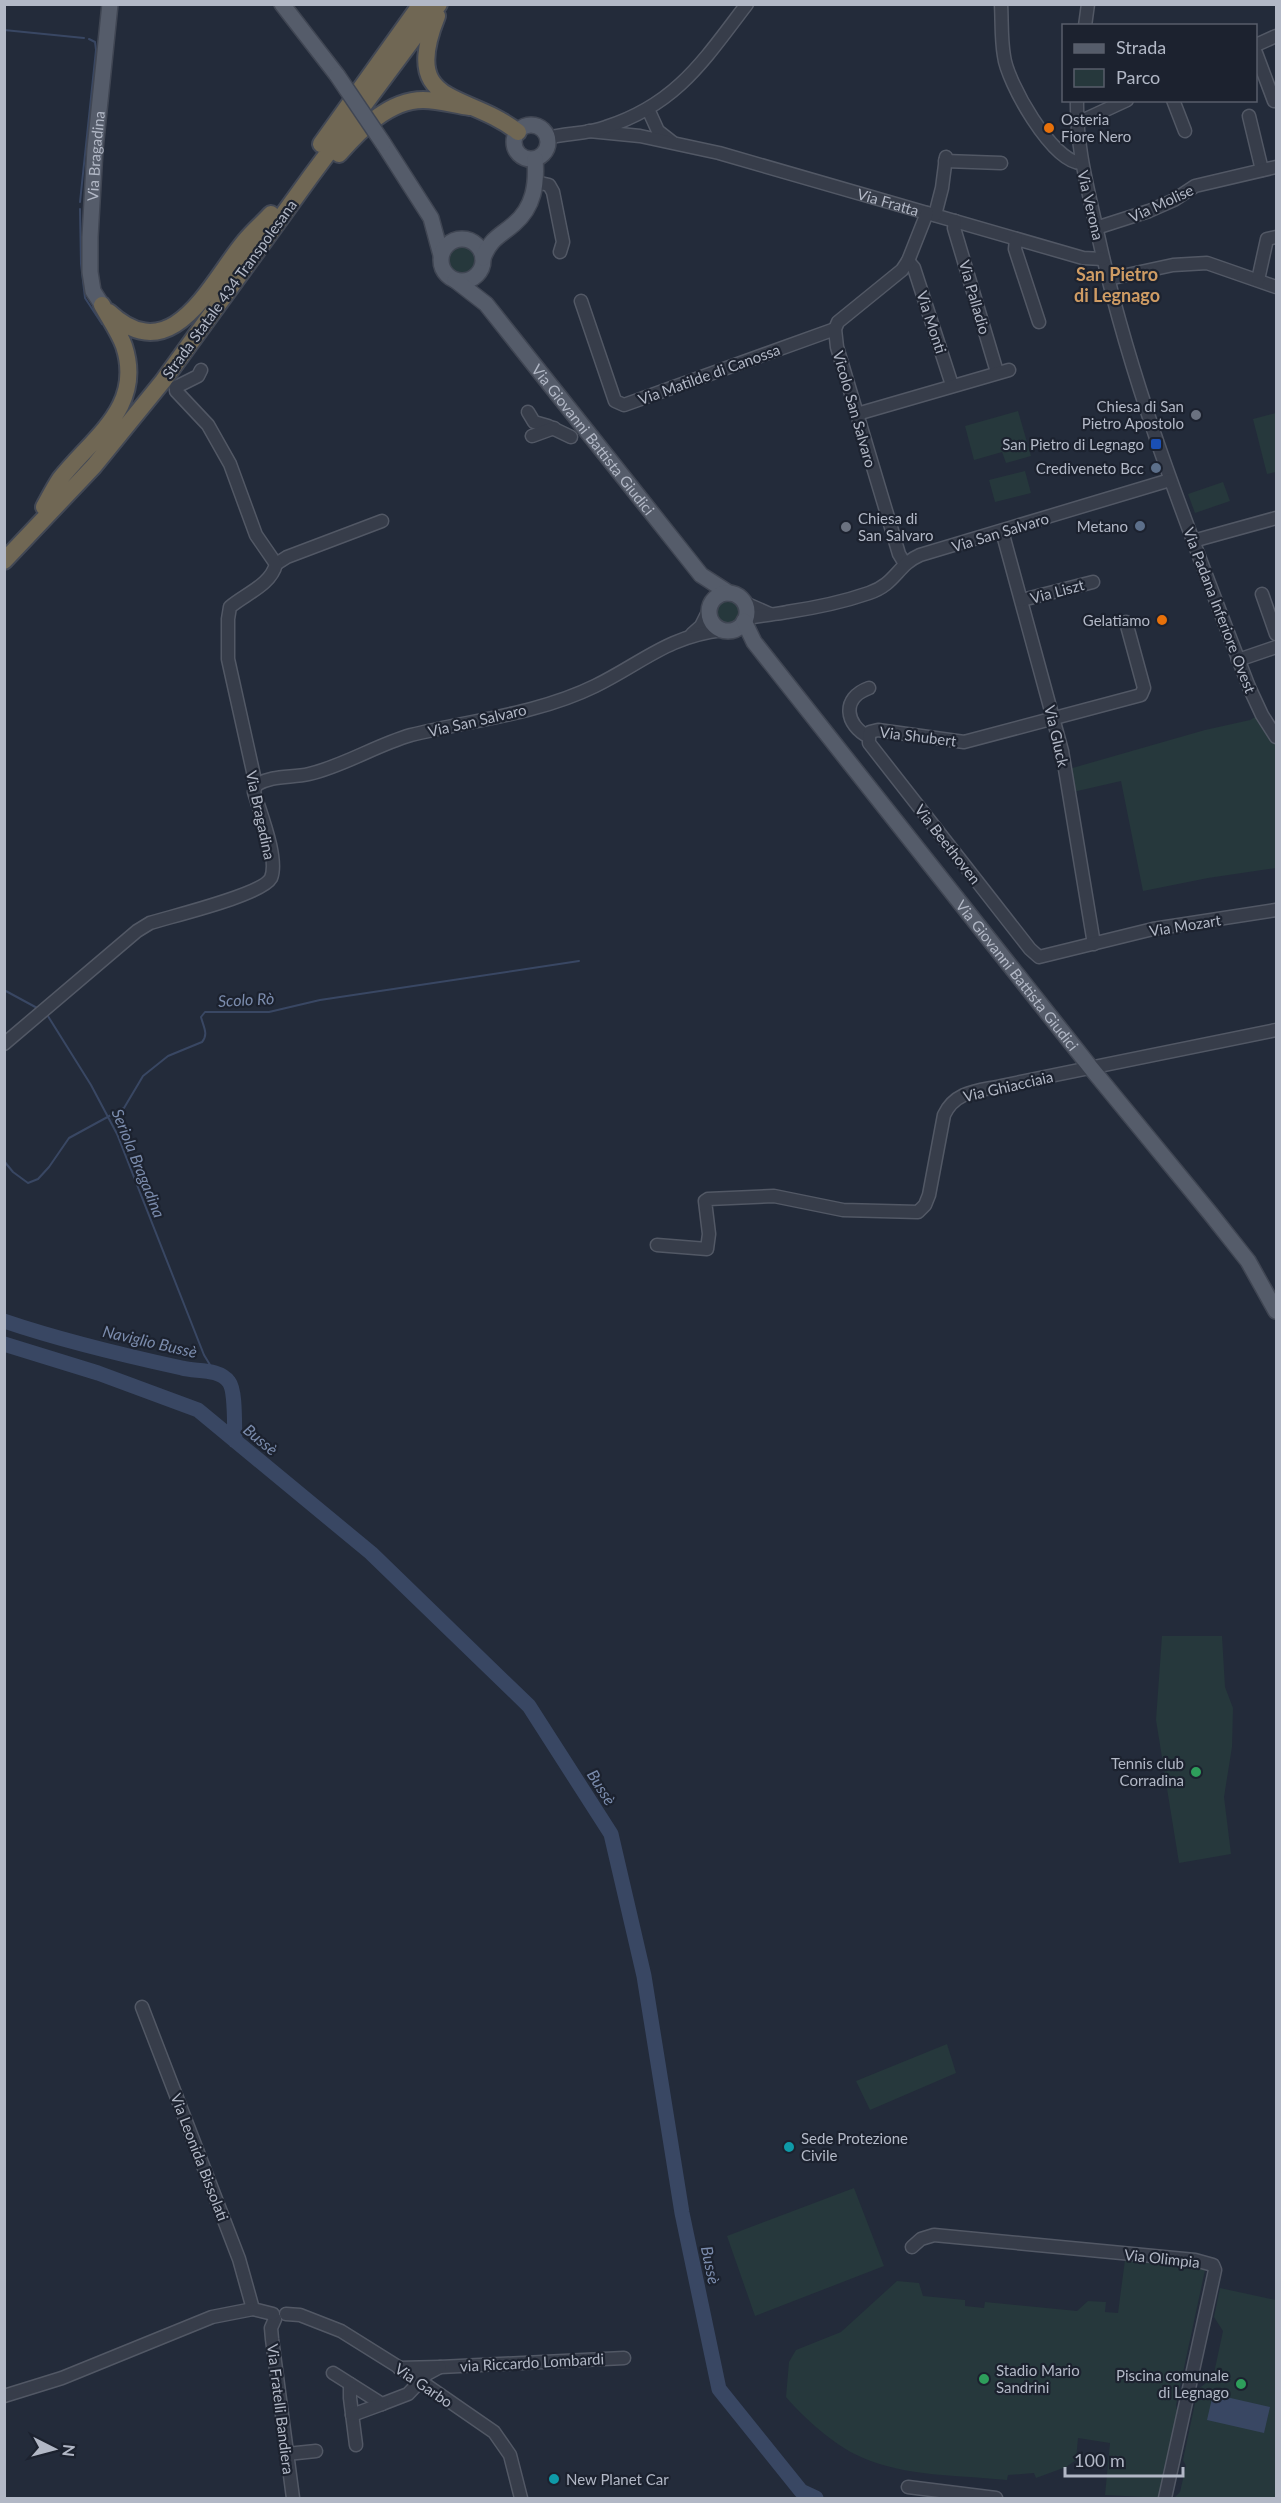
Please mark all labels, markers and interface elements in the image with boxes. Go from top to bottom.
legend [1062,24,1257,102]
text: Strada [1116,36,1166,58]
text: Parco [1116,66,1160,88]
street label: Via Bragadina [83,110,108,202]
place label: Osteria Fiore Nero [1061,110,1131,145]
marker: Osteria Fiore Nero [1042,121,1056,135]
street label: Via Verona [1074,168,1108,242]
street label: Via Molise [1126,180,1196,226]
street label: Via Fratta [855,184,921,219]
street label: Strada Statale 434 Transpolesana [158,196,300,382]
street label: Via Palladio [956,258,994,336]
district label: San Pietro di Legnago [1074,263,1160,306]
street label: Via Monti [913,288,951,356]
street label: Via Matilde di Canossa [636,340,782,408]
street label: Vicolo San Salvaro [830,349,880,469]
street label: Via Giovanni Battista Giudici [528,361,659,518]
place label: Chiesa di San Pietro Apostolo [1082,397,1184,432]
marker: Chiesa di San Pietro Apostolo [1189,408,1203,422]
place label: San Pietro di Legnago [1002,435,1144,453]
marker: San Pietro di Legnago [1149,437,1163,451]
place label: Crediveneto Bcc [1036,459,1144,477]
marker: Crediveneto Bcc [1149,461,1163,475]
place label: Chiesa di San Salvaro [858,509,933,544]
street label: Via San Salvaro [949,509,1051,555]
place label: Metano [1077,517,1128,535]
marker: Metano [1133,519,1147,533]
marker: Chiesa di San Salvaro [839,520,853,534]
street label: Via Padana Inferiore Ovest [1180,525,1260,696]
street label: Via Liszt [1028,575,1086,607]
place label: Gelatiamo [1083,611,1150,629]
marker: Gelatiamo [1155,613,1169,627]
street label: Via San Salvaro [426,700,528,740]
street label: Via Gluck [1041,703,1073,769]
street label: Via Shubert [879,722,958,750]
street label: Via Bragadina [243,769,279,861]
street label: Via Beethoven [911,801,985,887]
street label: Via Giovanni Battista Giudici [952,896,1083,1054]
street label: Via Mozart [1148,910,1223,940]
water label: Scolo Rò [217,988,275,1010]
street label: Via Ghiacciaia [961,1067,1055,1105]
water label: Seriola Bragadina [108,1106,170,1220]
water label: Naviglio Bussè [101,1321,199,1361]
water label: Bussè [240,1419,282,1459]
place label: Tennis club Corradina [1111,1754,1184,1789]
marker: Tennis club Corradina [1189,1765,1203,1779]
water label: Bussè [584,1766,620,1809]
street label: Via Leonida Bissolati [167,2091,233,2223]
place label: Sede Protezione Civile [801,2129,908,2164]
marker: Sede Protezione Civile [782,2140,796,2154]
water label: Bussè [698,2244,724,2286]
street label: Via Olimpia [1123,2245,1201,2271]
street label: Via Fratelli Bandiera [264,2343,298,2475]
street label: via Riccardo Lombardi [460,2349,604,2375]
street label: Via Garbo [392,2359,456,2411]
place label: Stadio Mario Sandrini [996,2361,1080,2396]
place label: Piscina comunale di Legnago [1116,2366,1229,2401]
marker: Stadio Mario Sandrini [977,2372,991,2386]
marker: Piscina comunale di Legnago [1234,2377,1248,2391]
north arrow [24,2419,84,2479]
scale bar [1065,2440,1184,2478]
text: N [59,2443,80,2458]
text: 100 m [1074,2449,1125,2471]
place label: New Planet Car [566,2470,669,2488]
marker: New Planet Car [547,2472,561,2486]

